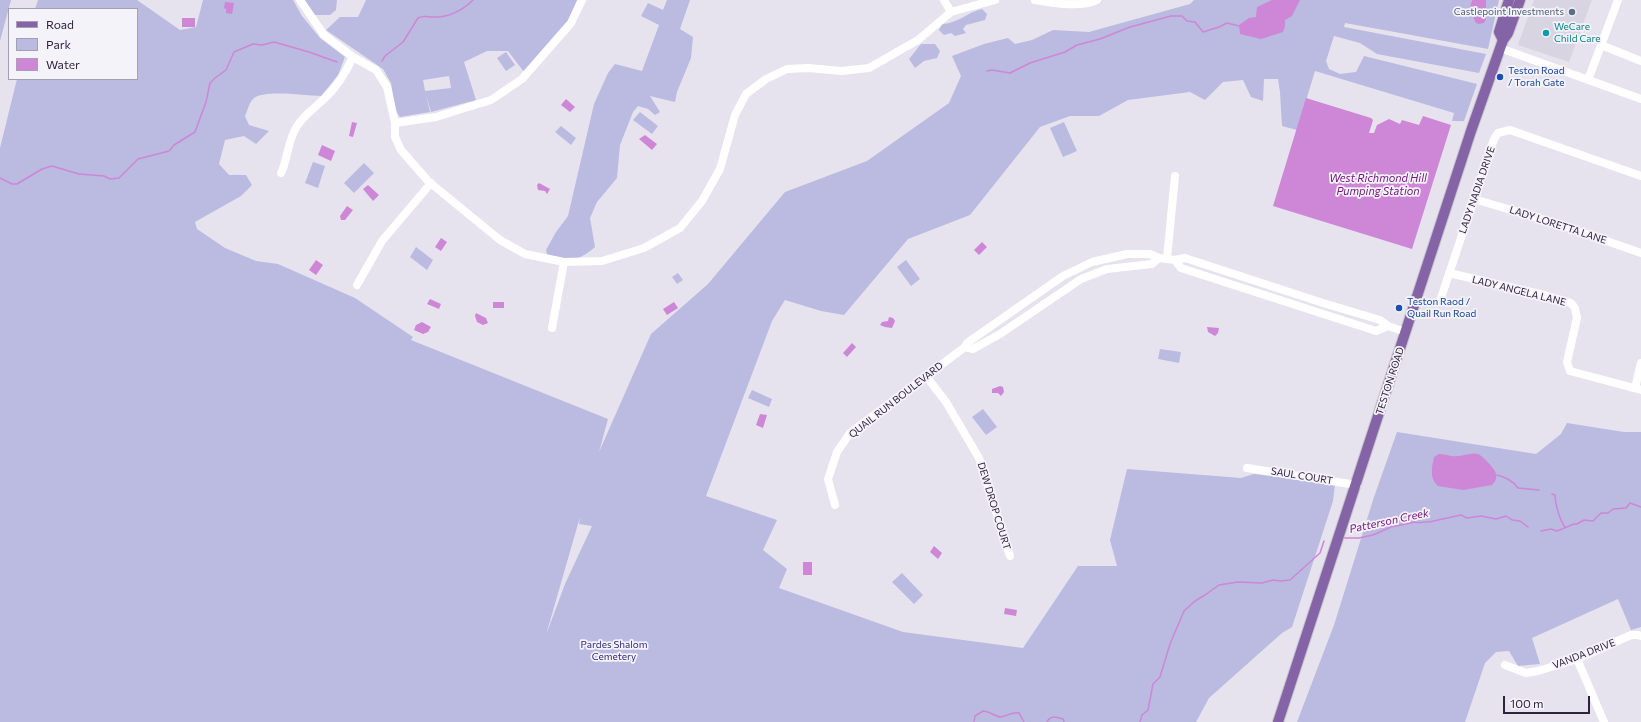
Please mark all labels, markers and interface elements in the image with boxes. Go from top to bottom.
place label: Castlepoint Investments [1454,6,1564,18]
marker: Castlepoint Investments [1567,7,1577,17]
legend [8,8,138,80]
text: Road [46,17,74,31]
place label: WeCare Child Care [1554,21,1601,44]
marker: WeCare Child Care [1541,28,1551,38]
text: Park [46,37,71,51]
text: Water [46,57,80,71]
place label: Teston Road / Torah Gate [1508,65,1565,88]
marker: Teston Road / Torah Gate [1495,72,1505,82]
street label: LADY NADIA DRIVE [1456,145,1498,235]
water label: West Richmond Hill Pumping Station [1329,171,1427,197]
street label: LADY LORETTA LANE [1508,204,1608,246]
street label: LADY ANGELA LANE [1471,274,1567,308]
place label: Teston Raod / Quail Run Road [1407,296,1476,320]
marker: Teston Raod / Quail Run Road [1394,303,1404,313]
street label: TESTON ROAD [1373,346,1407,416]
street label: QUAIL RUN BOULEVARD [846,359,946,441]
street label: DEW DROP COURT [975,461,1013,551]
street label: SAUL COURT [1270,465,1334,487]
water label: Patterson Creek [1348,506,1430,536]
street label: VANDA DRIVE [1551,637,1617,671]
park label: Pardes Shalom Cemetery [581,639,647,662]
scale bar [1505,688,1592,714]
text: 100 m [1510,696,1544,710]

